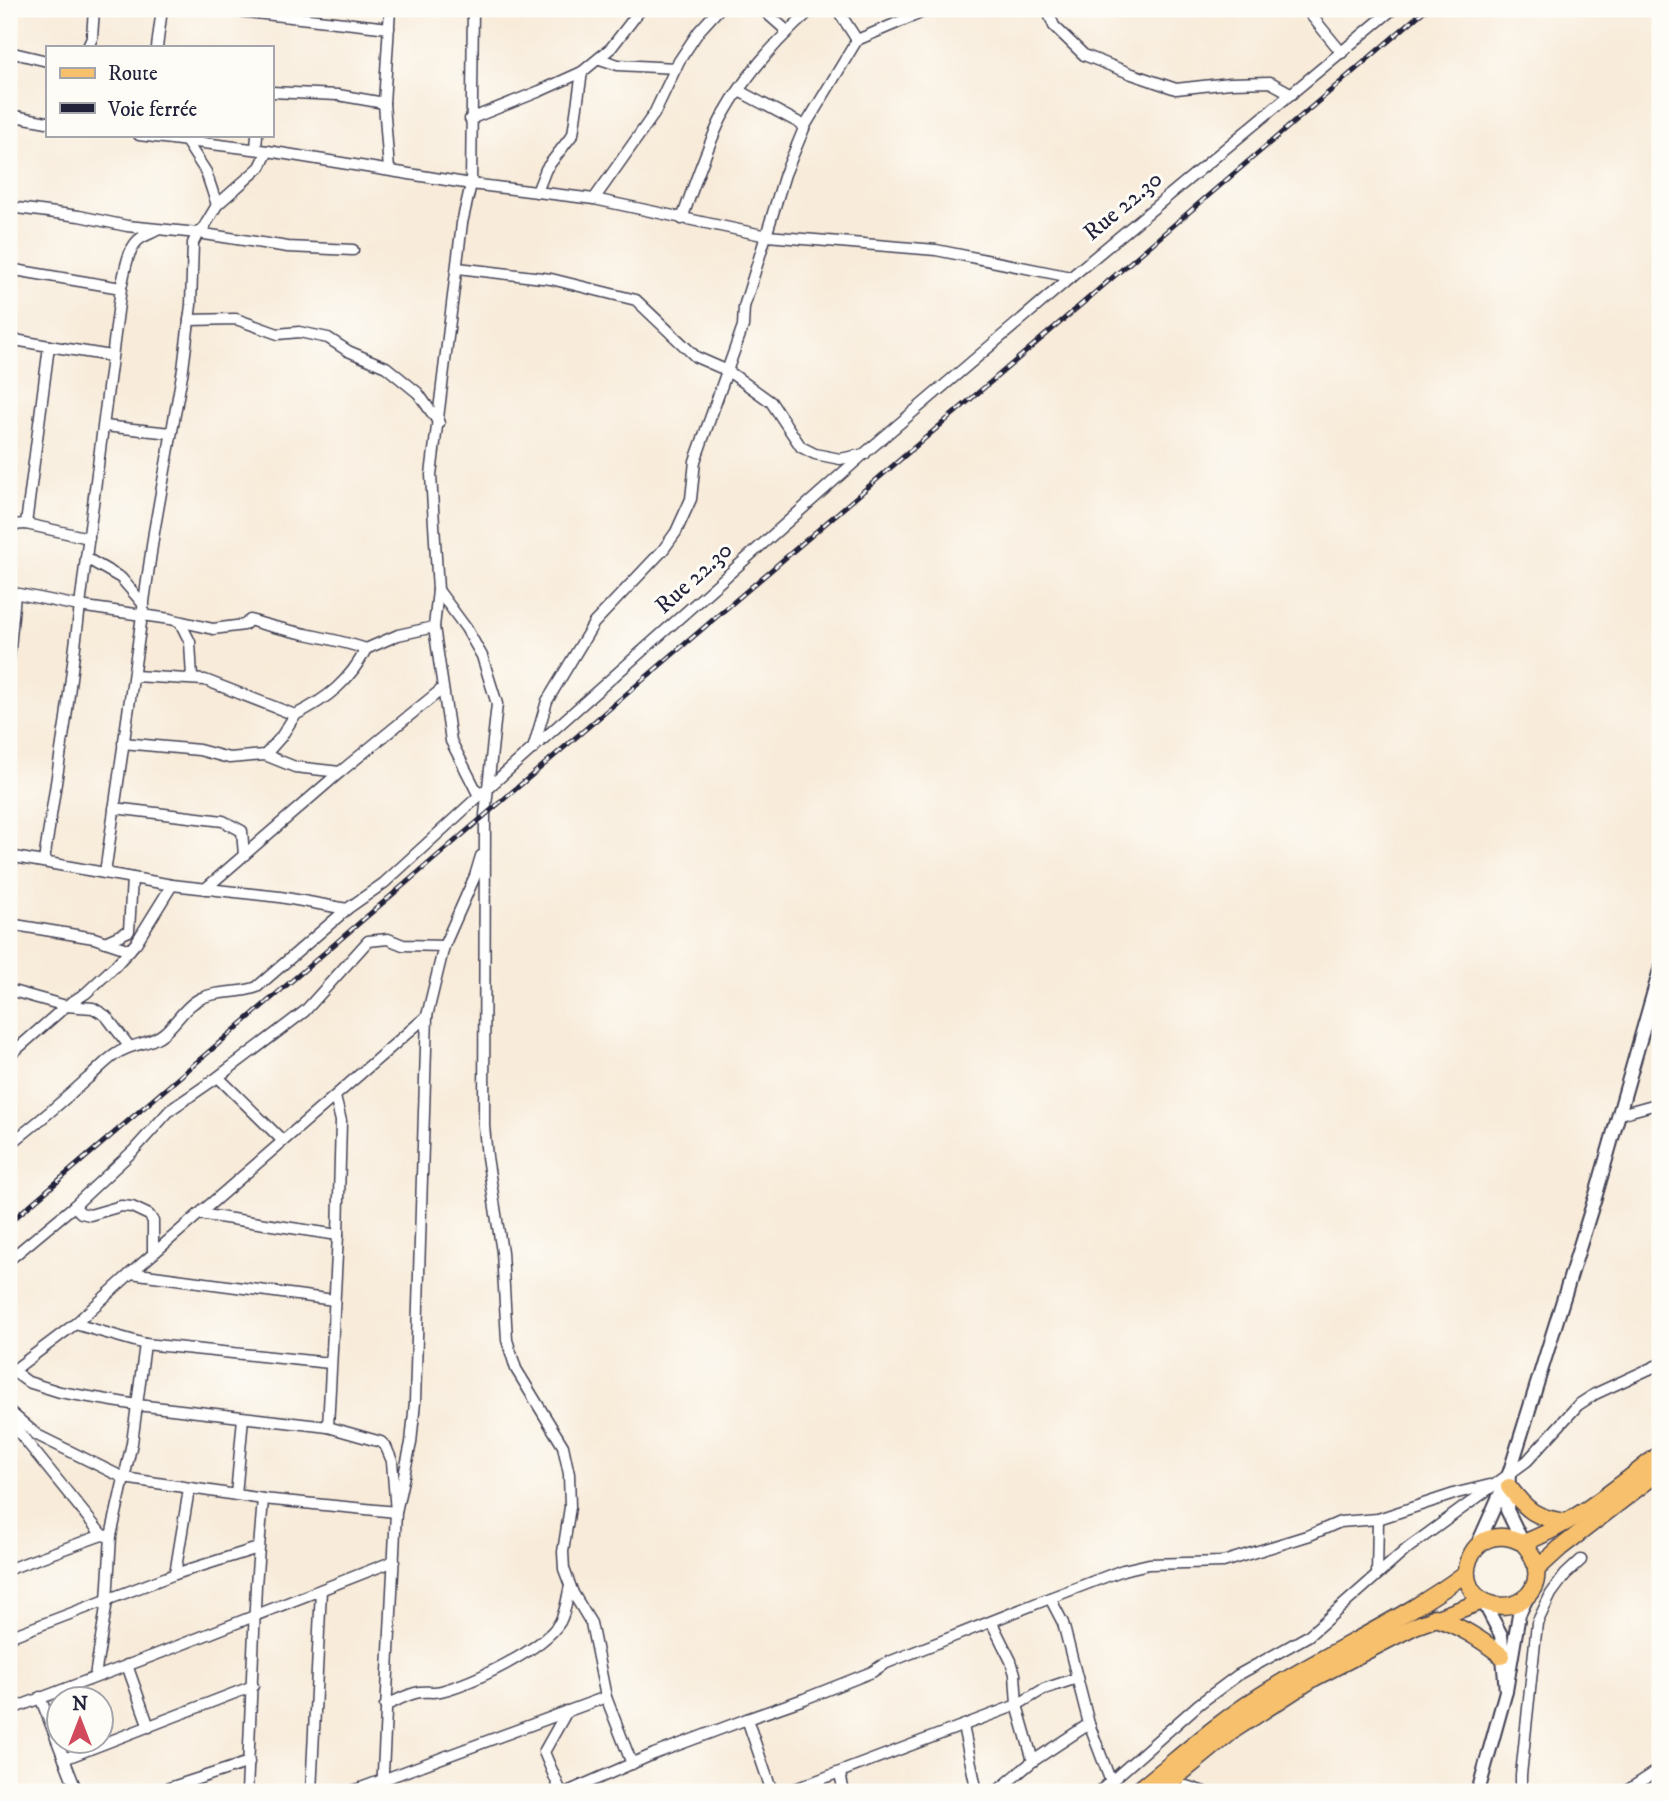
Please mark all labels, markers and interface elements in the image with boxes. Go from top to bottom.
legend [46,46,273,136]
text: Route [108,61,158,87]
text: Voie ferrée [107,97,198,123]
street label: Rue 22.30 [1077,164,1169,248]
street label: Rue 22.30 [649,535,739,621]
north arrow [46,1686,116,1756]
text: N [72,1693,88,1716]

